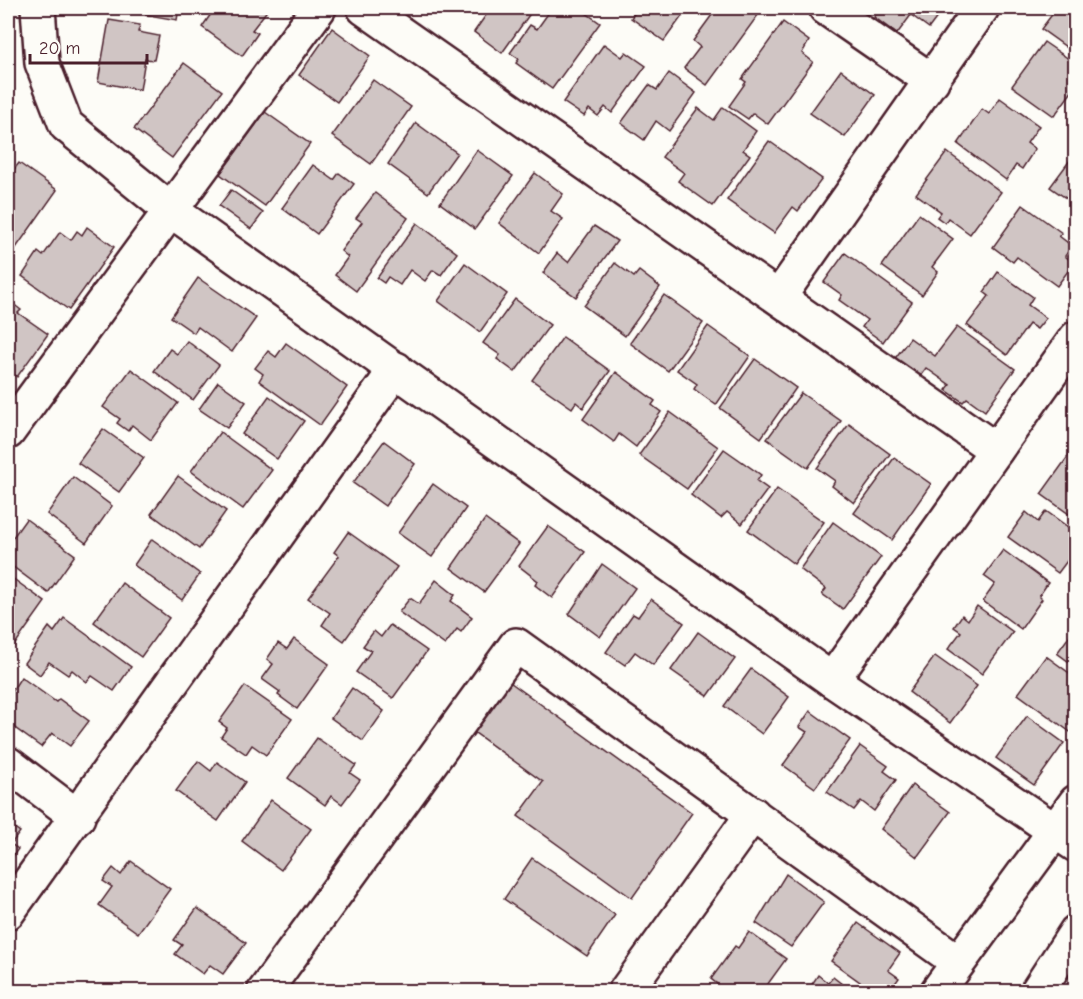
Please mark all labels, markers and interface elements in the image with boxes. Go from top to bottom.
scale bar [30,27,147,65]
text: 20 m [39,38,80,59]

